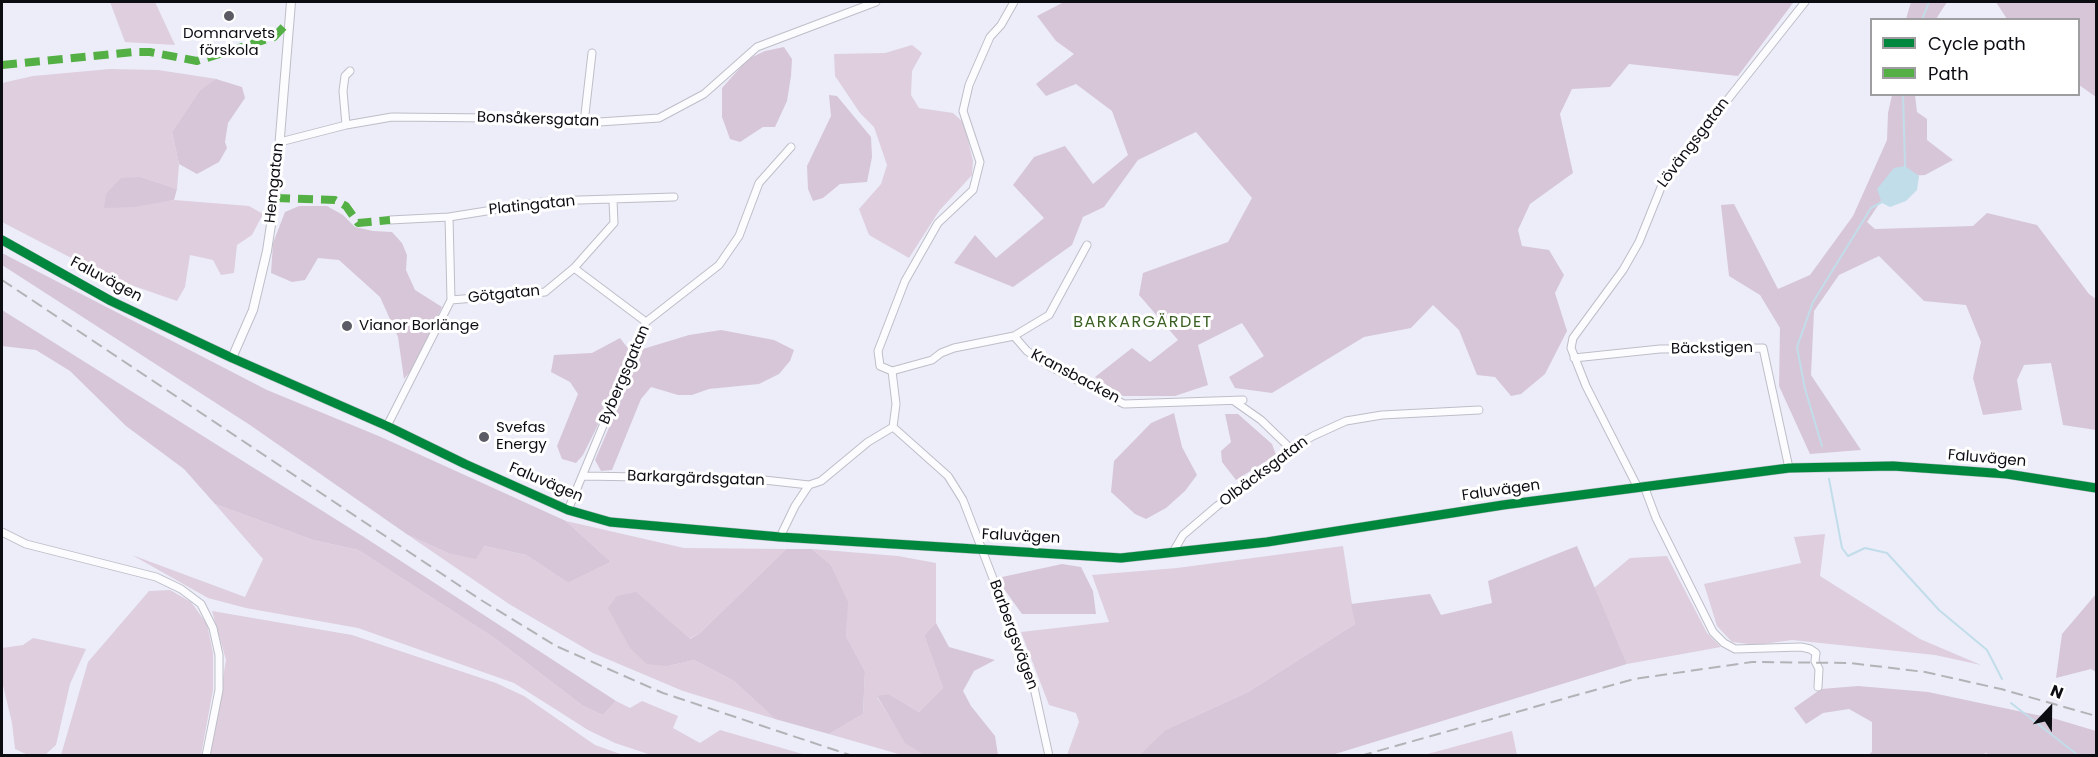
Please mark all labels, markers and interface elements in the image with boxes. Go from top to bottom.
marker: Domnarvets förskola [222,9,236,23]
legend [1870,18,2080,96]
place label: Domnarvets förskola [183,25,275,60]
text: Cycle path [1928,31,2026,56]
text: Path [1928,61,1969,86]
street label: Lövängsgatan [1654,95,1734,191]
street label: Bonsåkersgatan [477,109,599,131]
street label: Hemgatan [262,142,288,224]
street label: Platingatan [488,193,576,219]
street label: Faluvägen [67,254,145,306]
street label: Götgatan [467,282,541,308]
district label: BARKARGÄRDET [1073,313,1213,333]
place label: Vianor Borlänge [359,317,479,335]
marker: Vianor Borlänge [340,319,354,333]
street label: Bybergsgatan [596,323,654,427]
street label: Bäckstigen [1671,339,1753,359]
street label: Kransbacken [1027,346,1123,408]
place label: Svefas Energy [496,419,547,454]
marker: Svefas Energy [477,430,491,444]
street label: Olbäcksgatan [1216,433,1312,511]
street label: Faluvägen [1947,447,2027,471]
street label: Faluvägen [506,459,586,507]
street label: Barkargärdsgatan [627,468,765,490]
street label: Faluvägen [1461,477,1541,505]
street label: Faluvägen [981,526,1061,548]
street label: Barbergsvägen [985,578,1041,692]
north arrow [2020,679,2080,739]
text: N [2047,679,2067,705]

